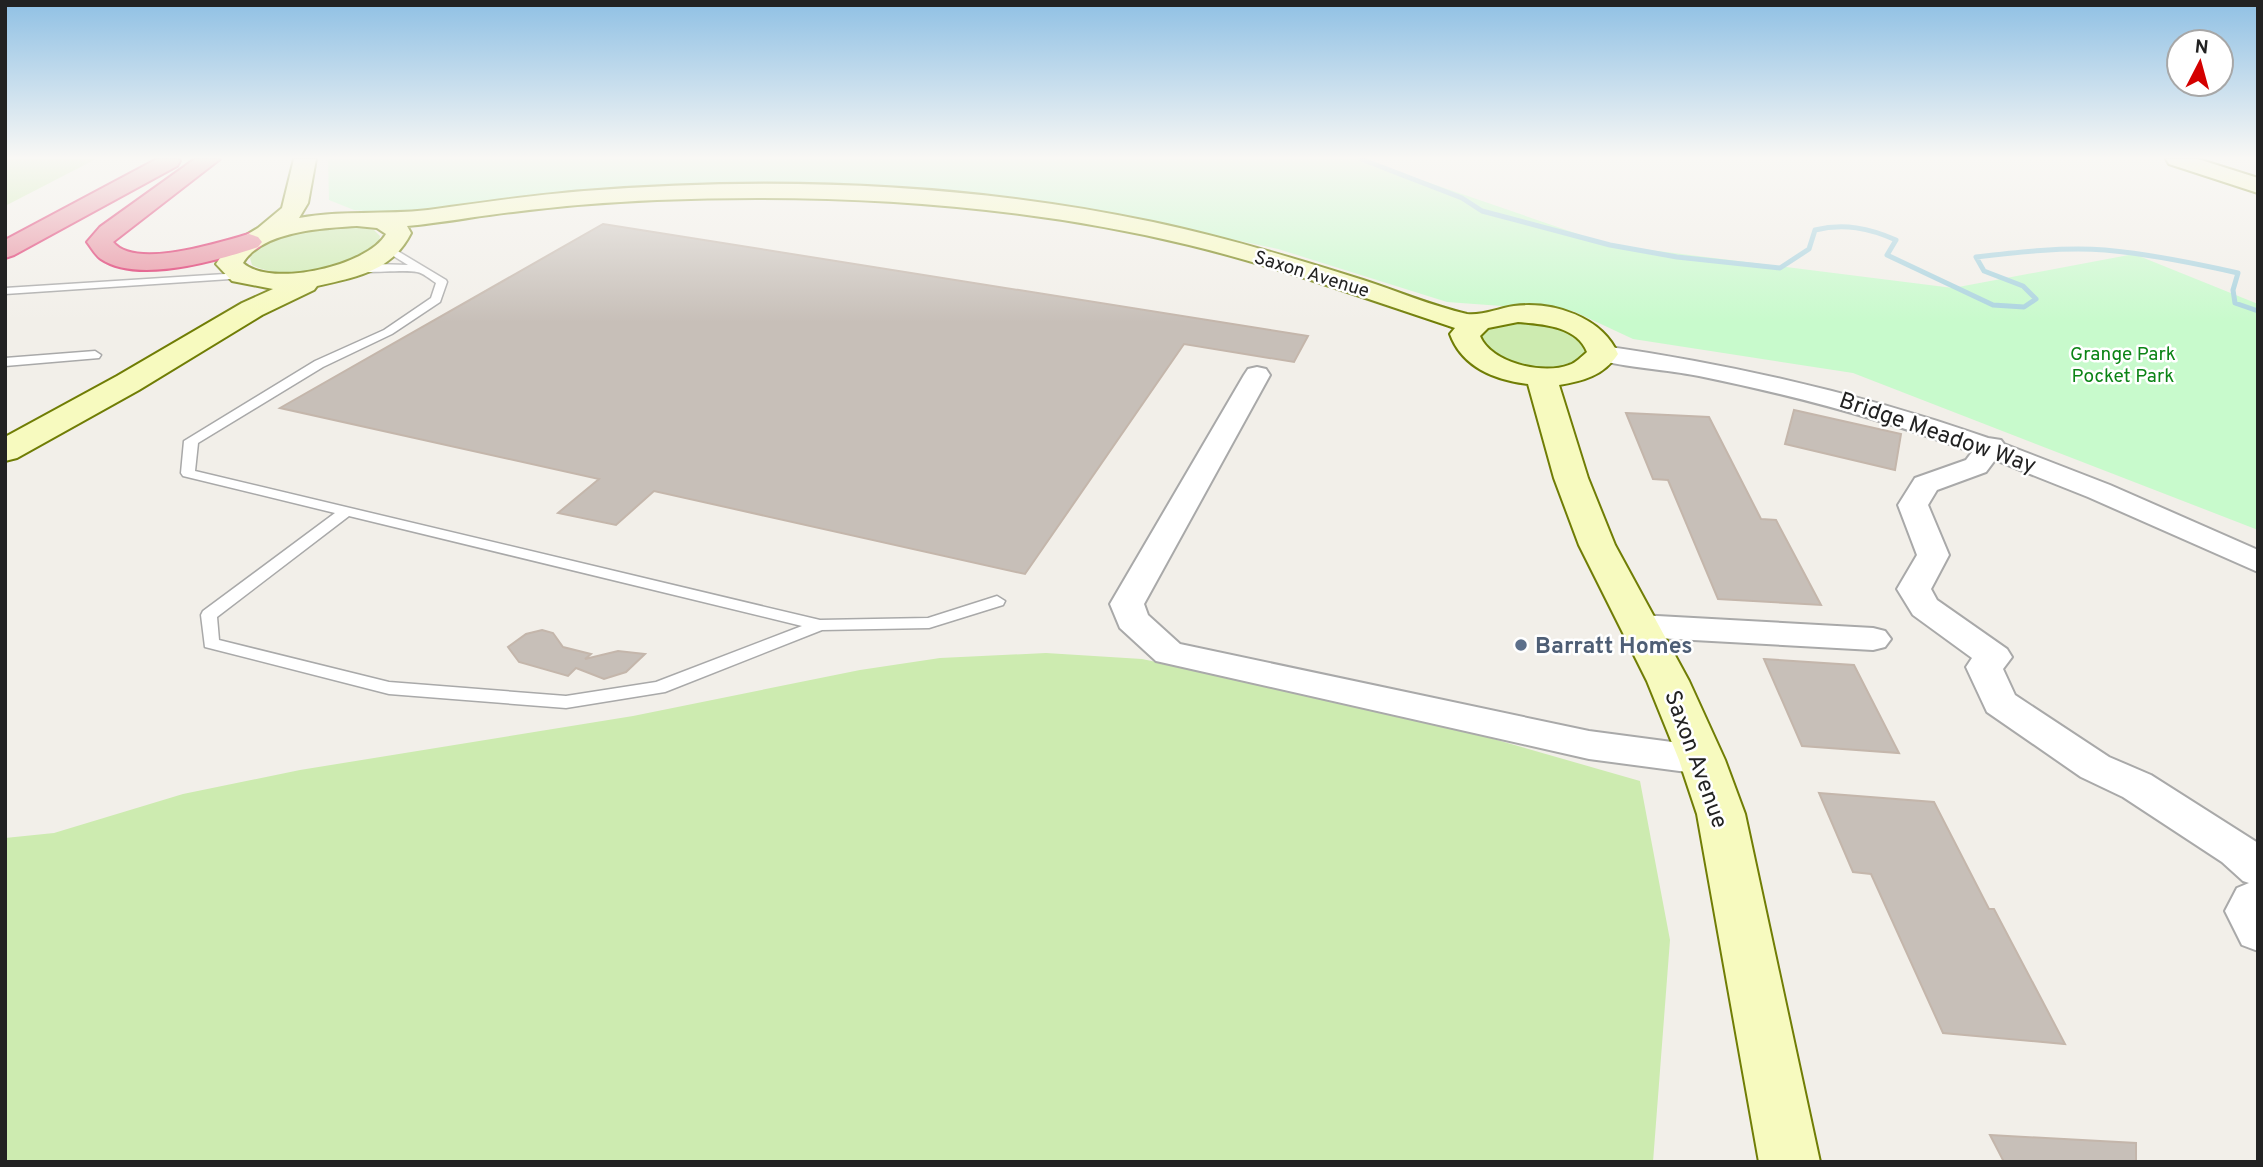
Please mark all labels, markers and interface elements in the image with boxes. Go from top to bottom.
north arrow [2165,28,2235,98]
text: N [2194,35,2210,61]
street label: Saxon Avenue [1251,246,1372,304]
park label: Grange Park Pocket Park [2070,343,2176,389]
street label: Bridge Meadow Way [1835,387,2040,482]
place label: Barratt Homes [1535,633,1693,662]
marker: Barratt Homes [1513,637,1529,653]
street label: Saxon Avenue [1656,687,1733,833]

